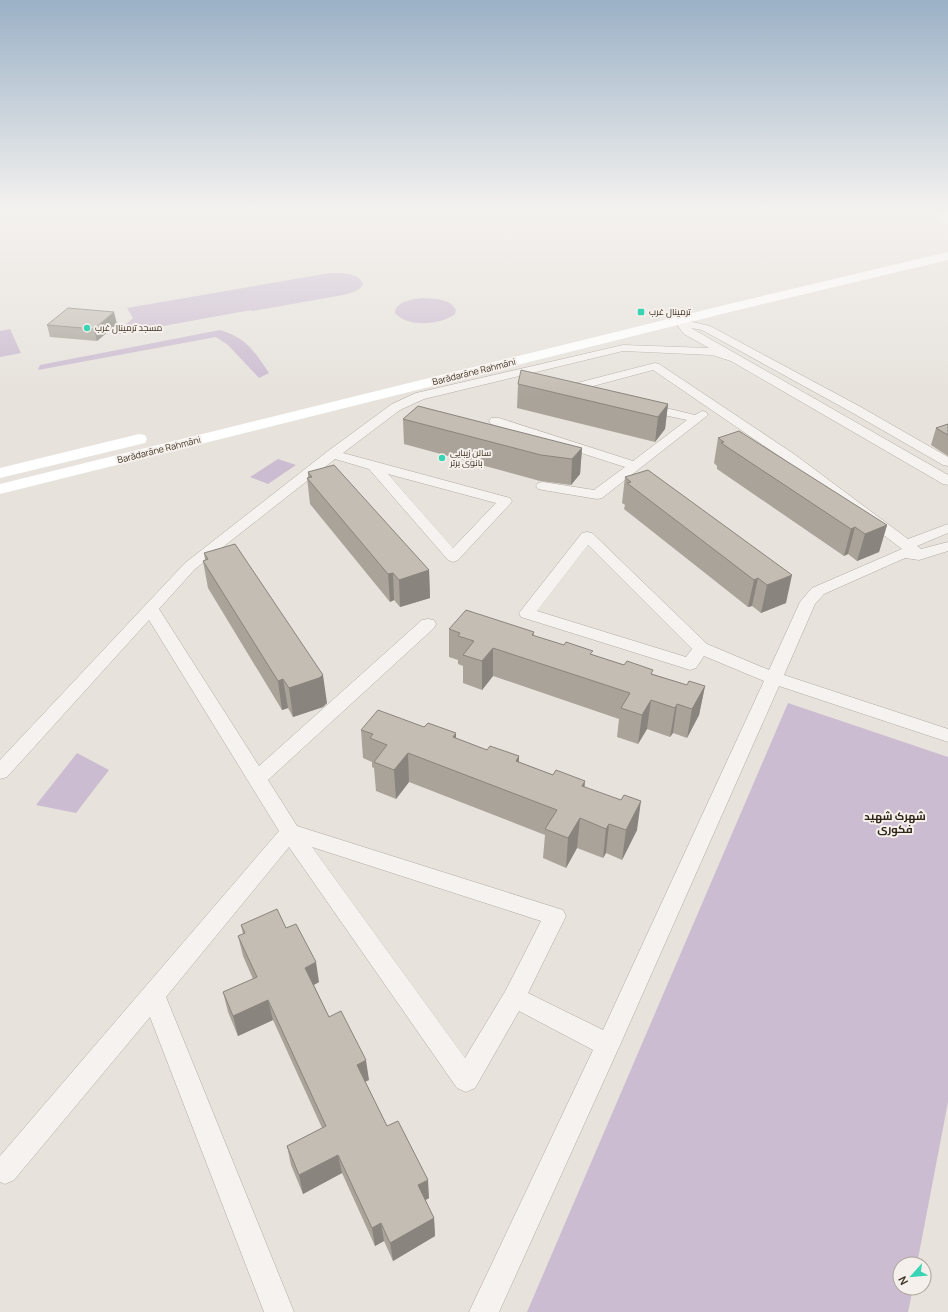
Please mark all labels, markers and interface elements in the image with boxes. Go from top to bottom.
place label: ترمینال غرب [649,305,691,318]
marker: ترمینال غرب [636,307,646,317]
place label: مسجد ترمینال غرب [95,321,163,334]
marker: مسجد ترمینال غرب [82,323,92,333]
street label: Barādarāne Rahmāni [431,355,517,388]
street label: Barādarāne Rahmāni [116,433,202,466]
place label: سالن زیبایی بانوی برتر [449,446,491,469]
marker: سالن زیبایی بانوی برتر [437,453,447,463]
district label: شهرک شهید فکوری [864,808,926,837]
north arrow [892,1256,932,1296]
text: N [894,1274,911,1288]

